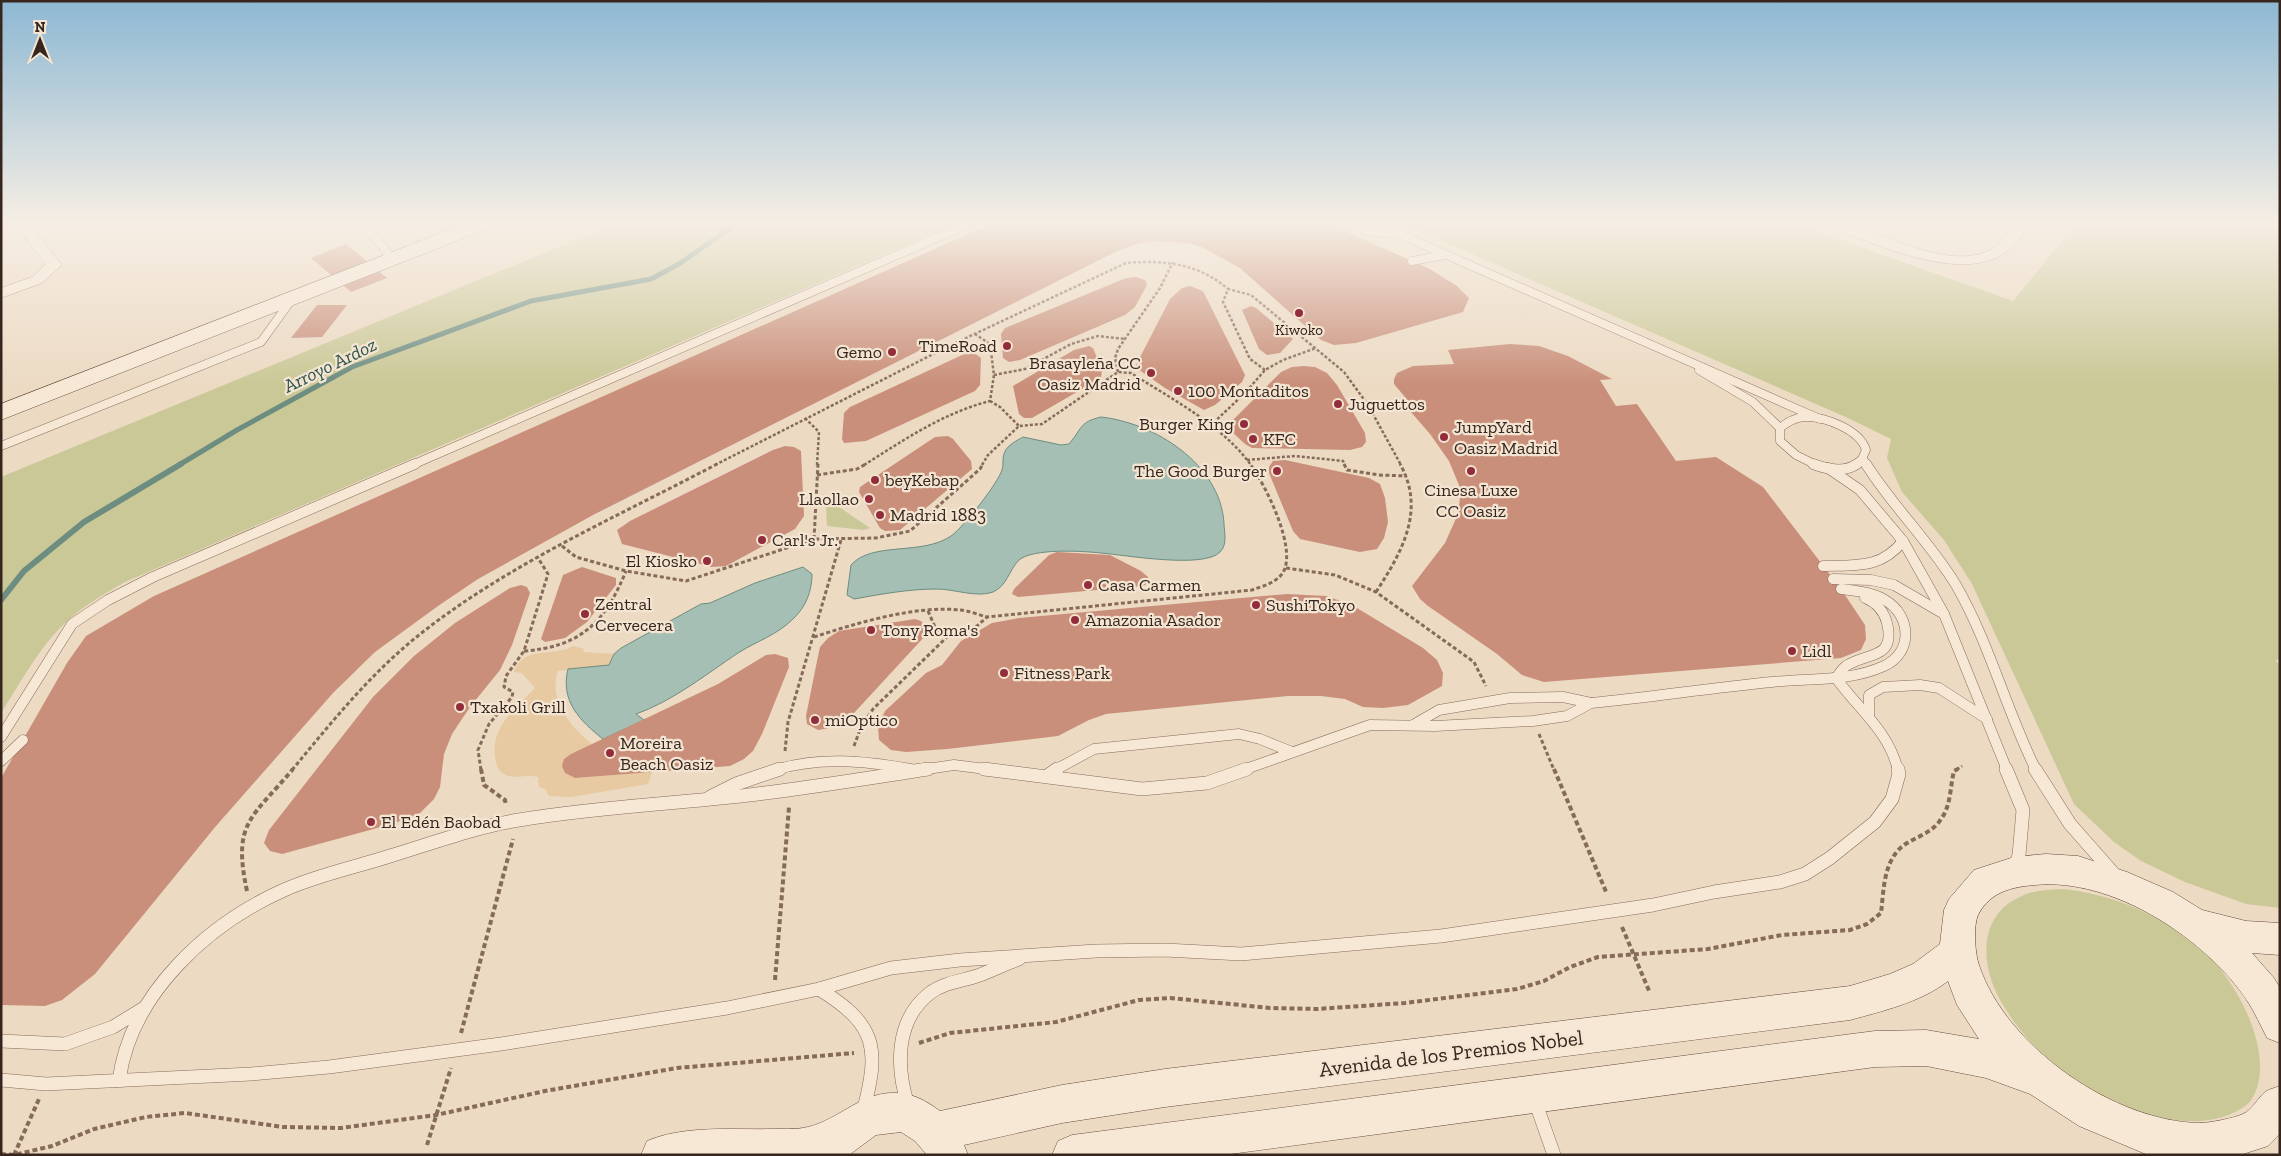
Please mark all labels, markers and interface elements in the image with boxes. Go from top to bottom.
north arrow [15,15,65,65]
text: N [35,19,46,36]
marker: Kiwoko [1293,307,1305,319]
place label: Kiwoko [1275,321,1323,339]
water label: Arroyo Ardoz [279,333,380,398]
place label: TimeRoad [918,335,997,357]
marker: TimeRoad [1001,340,1013,352]
place label: Gemo [836,341,882,363]
marker: Gemo [886,346,898,358]
place label: Brasayleña CC Oasiz Madrid [1029,352,1141,395]
marker: Brasayleña CC Oasiz Madrid [1145,367,1157,379]
place label: 100 Montaditos [1188,380,1309,402]
marker: 100 Montaditos [1172,385,1184,397]
place label: Juguettos [1348,393,1425,415]
marker: Juguettos [1332,398,1344,410]
place label: Burger King [1139,413,1234,435]
place label: JumpYard Oasiz Madrid [1454,416,1558,459]
marker: Burger King [1238,418,1250,430]
place label: KFC [1263,428,1296,450]
marker: JumpYard Oasiz Madrid [1438,431,1450,443]
marker: KFC [1247,433,1259,445]
place label: The Good Burger [1134,460,1267,482]
marker: The Good Burger [1271,465,1283,477]
marker: Cinesa Luxe CC Oasiz [1465,465,1477,477]
place label: beyKebap [884,469,959,491]
marker: beyKebap [869,474,881,486]
place label: Cinesa Luxe CC Oasiz [1424,479,1518,522]
place label: Llaollao [799,488,859,510]
marker: Llaollao [863,493,875,505]
place label: Madrid 1883 [890,504,986,526]
marker: Madrid 1883 [874,509,886,521]
place label: Carl's Jr. [772,529,838,551]
marker: Carl's Jr. [756,534,768,546]
place label: El Kiosko [626,550,697,572]
marker: El Kiosko [701,555,713,567]
place label: Casa Carmen [1098,574,1202,596]
marker: Casa Carmen [1082,579,1094,591]
place label: Zentral Cervecera [595,593,673,636]
place label: SushiTokyo [1266,594,1355,616]
marker: SushiTokyo [1250,599,1262,611]
marker: Zentral Cervecera [579,608,591,620]
place label: Amazonia Asador [1085,609,1221,631]
marker: Amazonia Asador [1069,614,1081,626]
place label: Tony Roma's [881,619,979,641]
marker: Tony Roma's [865,624,877,636]
place label: Lidl [1802,640,1832,662]
marker: Lidl [1786,645,1798,657]
place label: Fitness Park [1014,662,1111,684]
marker: Fitness Park [998,667,1010,679]
place label: Txakoli Grill [470,696,566,718]
marker: Txakoli Grill [454,701,466,713]
place label: miOptico [825,709,898,731]
marker: miOptico [809,714,821,726]
place label: Moreira Beach Oasiz [620,732,713,775]
marker: Moreira Beach Oasiz [604,747,616,759]
place label: El Edén Baobad [381,811,501,833]
marker: El Edén Baobad [365,816,377,828]
street label: Avenida de los Premios Nobel [1318,1024,1585,1082]

